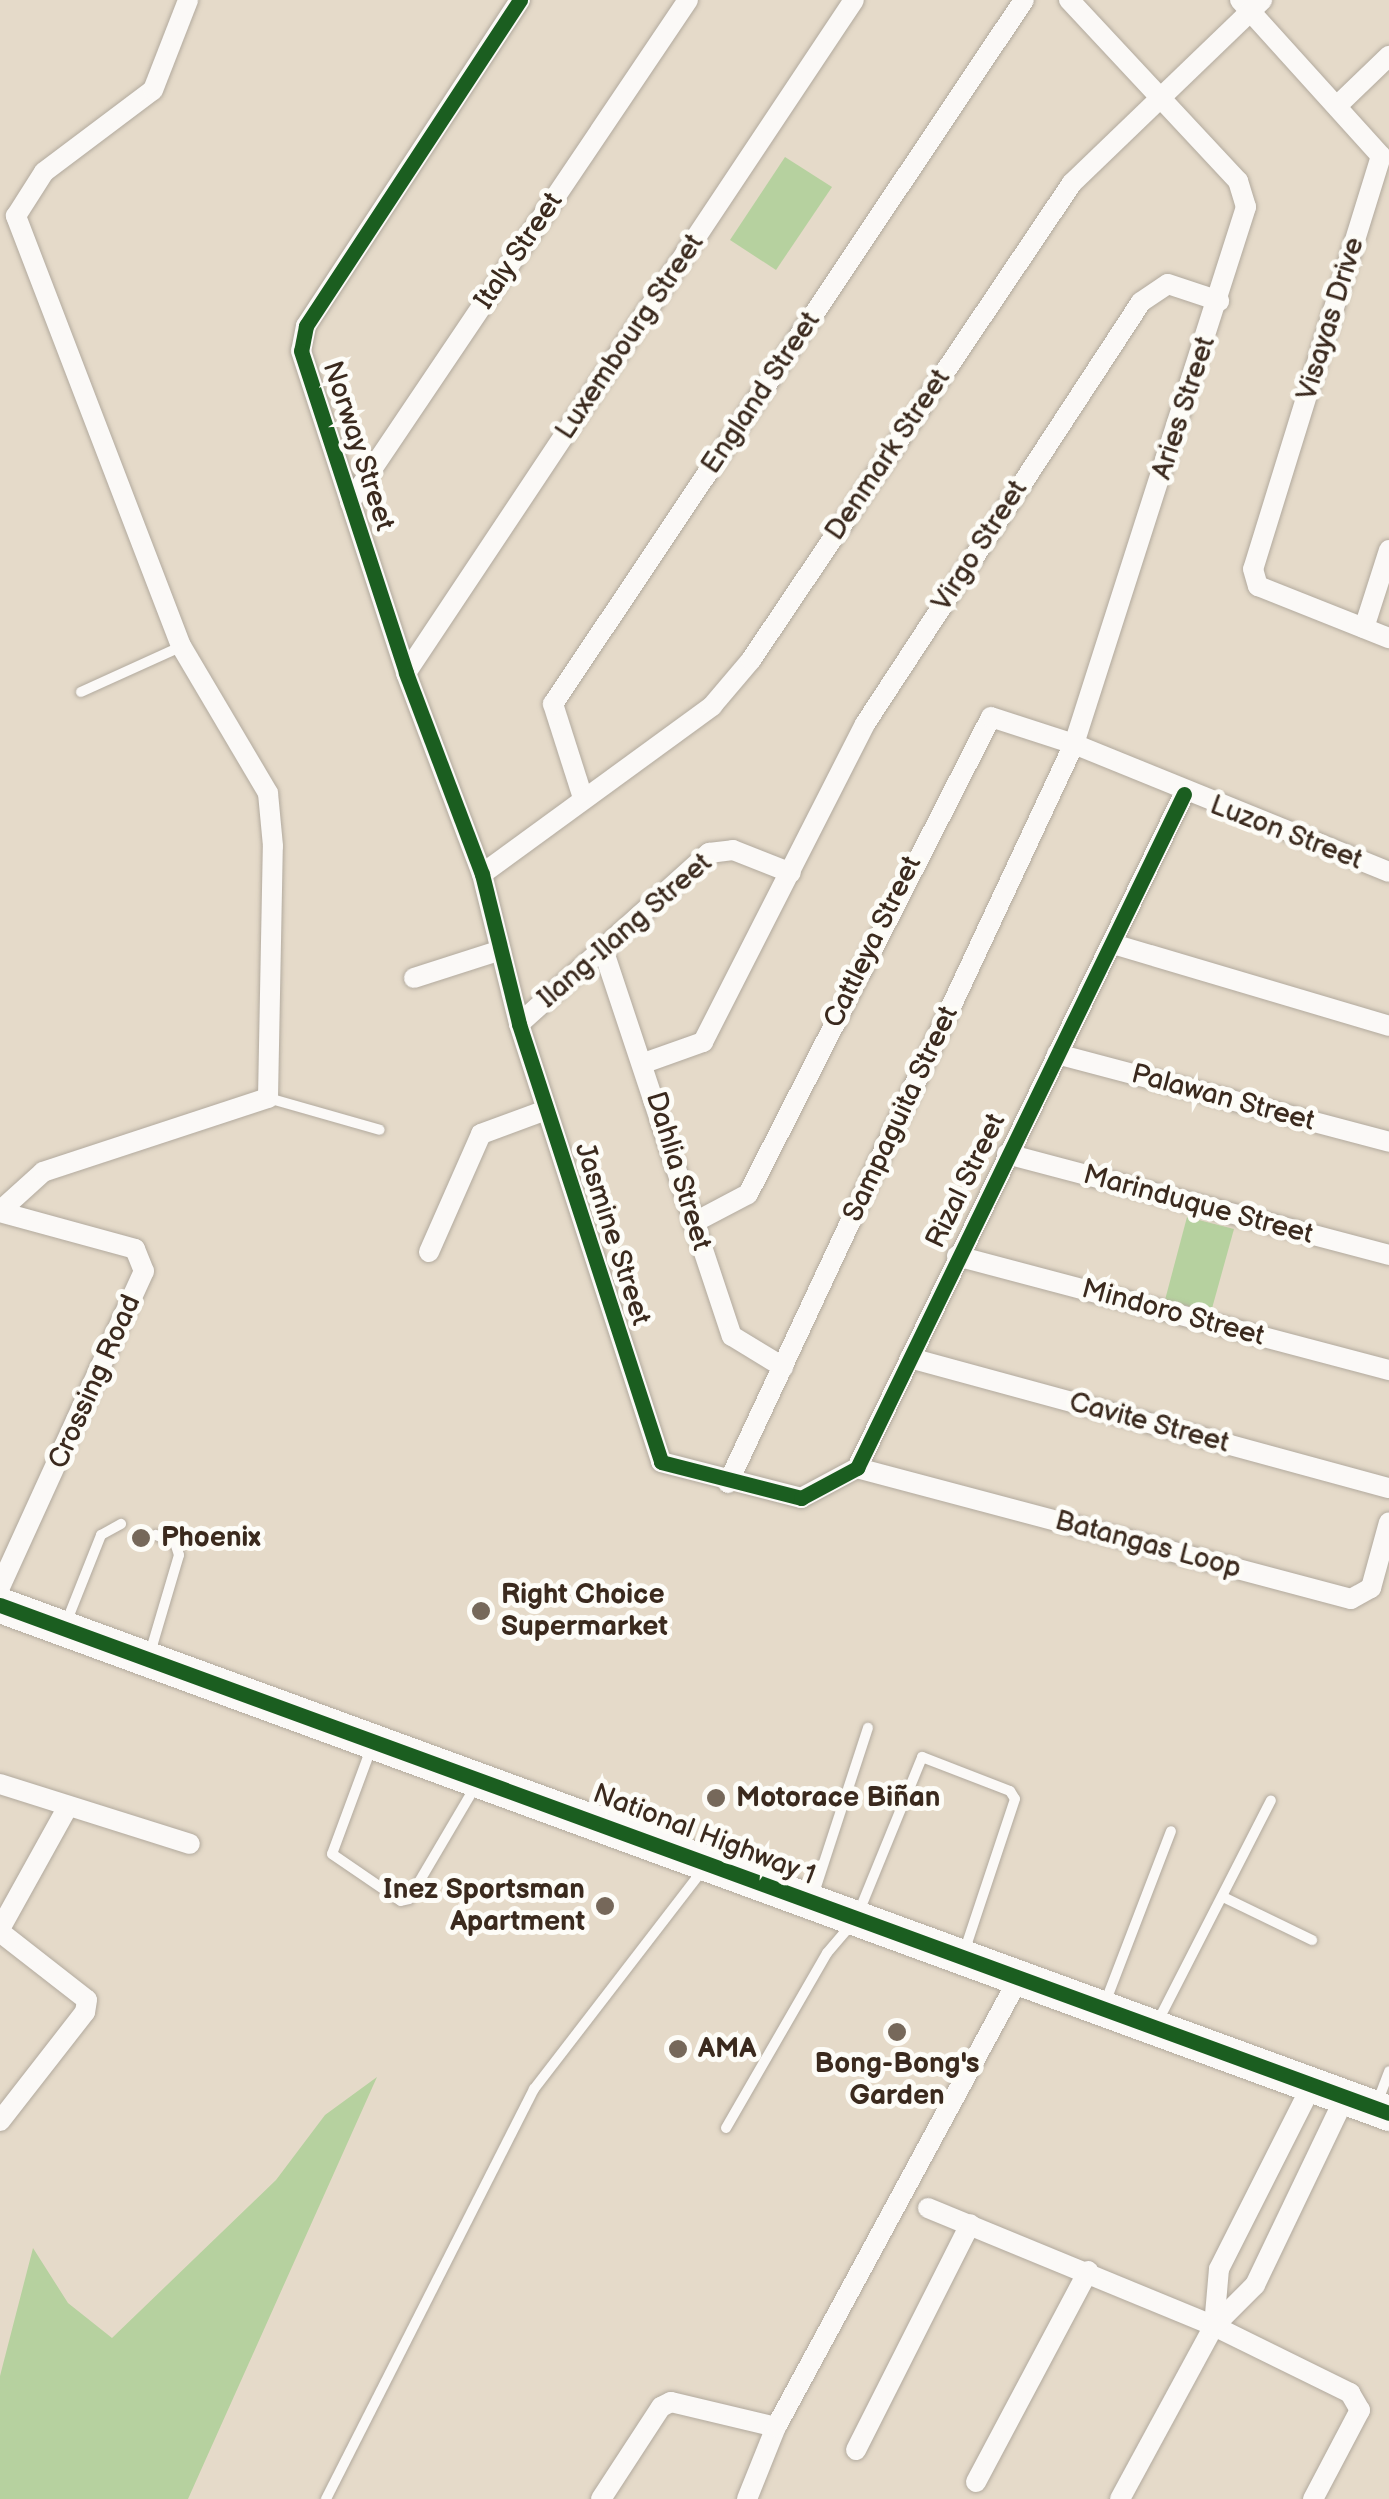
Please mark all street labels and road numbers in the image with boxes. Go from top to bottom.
street label: Italy Street [467,185,571,317]
street label: Luxembourg Street [549,228,711,446]
street label: Visayas Drive [1290,233,1372,405]
street label: England Street [694,305,828,481]
street label: Aries Street [1145,332,1223,484]
street label: Norway Street [314,356,402,536]
street label: Denmark Street [818,363,958,547]
street label: Virgo Street [925,474,1035,618]
street label: Luzon Street [1205,788,1367,878]
street label: Ilang-Ilang Street [531,846,719,1016]
street label: Cattleya Street [817,850,929,1034]
street label: Sampaguita Street [836,1001,966,1227]
street label: Palawan Street [1127,1057,1319,1139]
street label: Dahlia Street [638,1087,718,1255]
street label: Rizal Street [919,1108,1013,1254]
street label: Jasmine Street [567,1138,657,1330]
street label: Marinduque Street [1079,1158,1317,1252]
street label: Mindoro Street [1078,1272,1268,1354]
street label: Crossing Road [42,1290,148,1474]
street label: Cavite Street [1065,1385,1233,1461]
street label: Batangas Loop [1051,1504,1245,1586]
street label: National Highway 1 [587,1777,821,1893]

